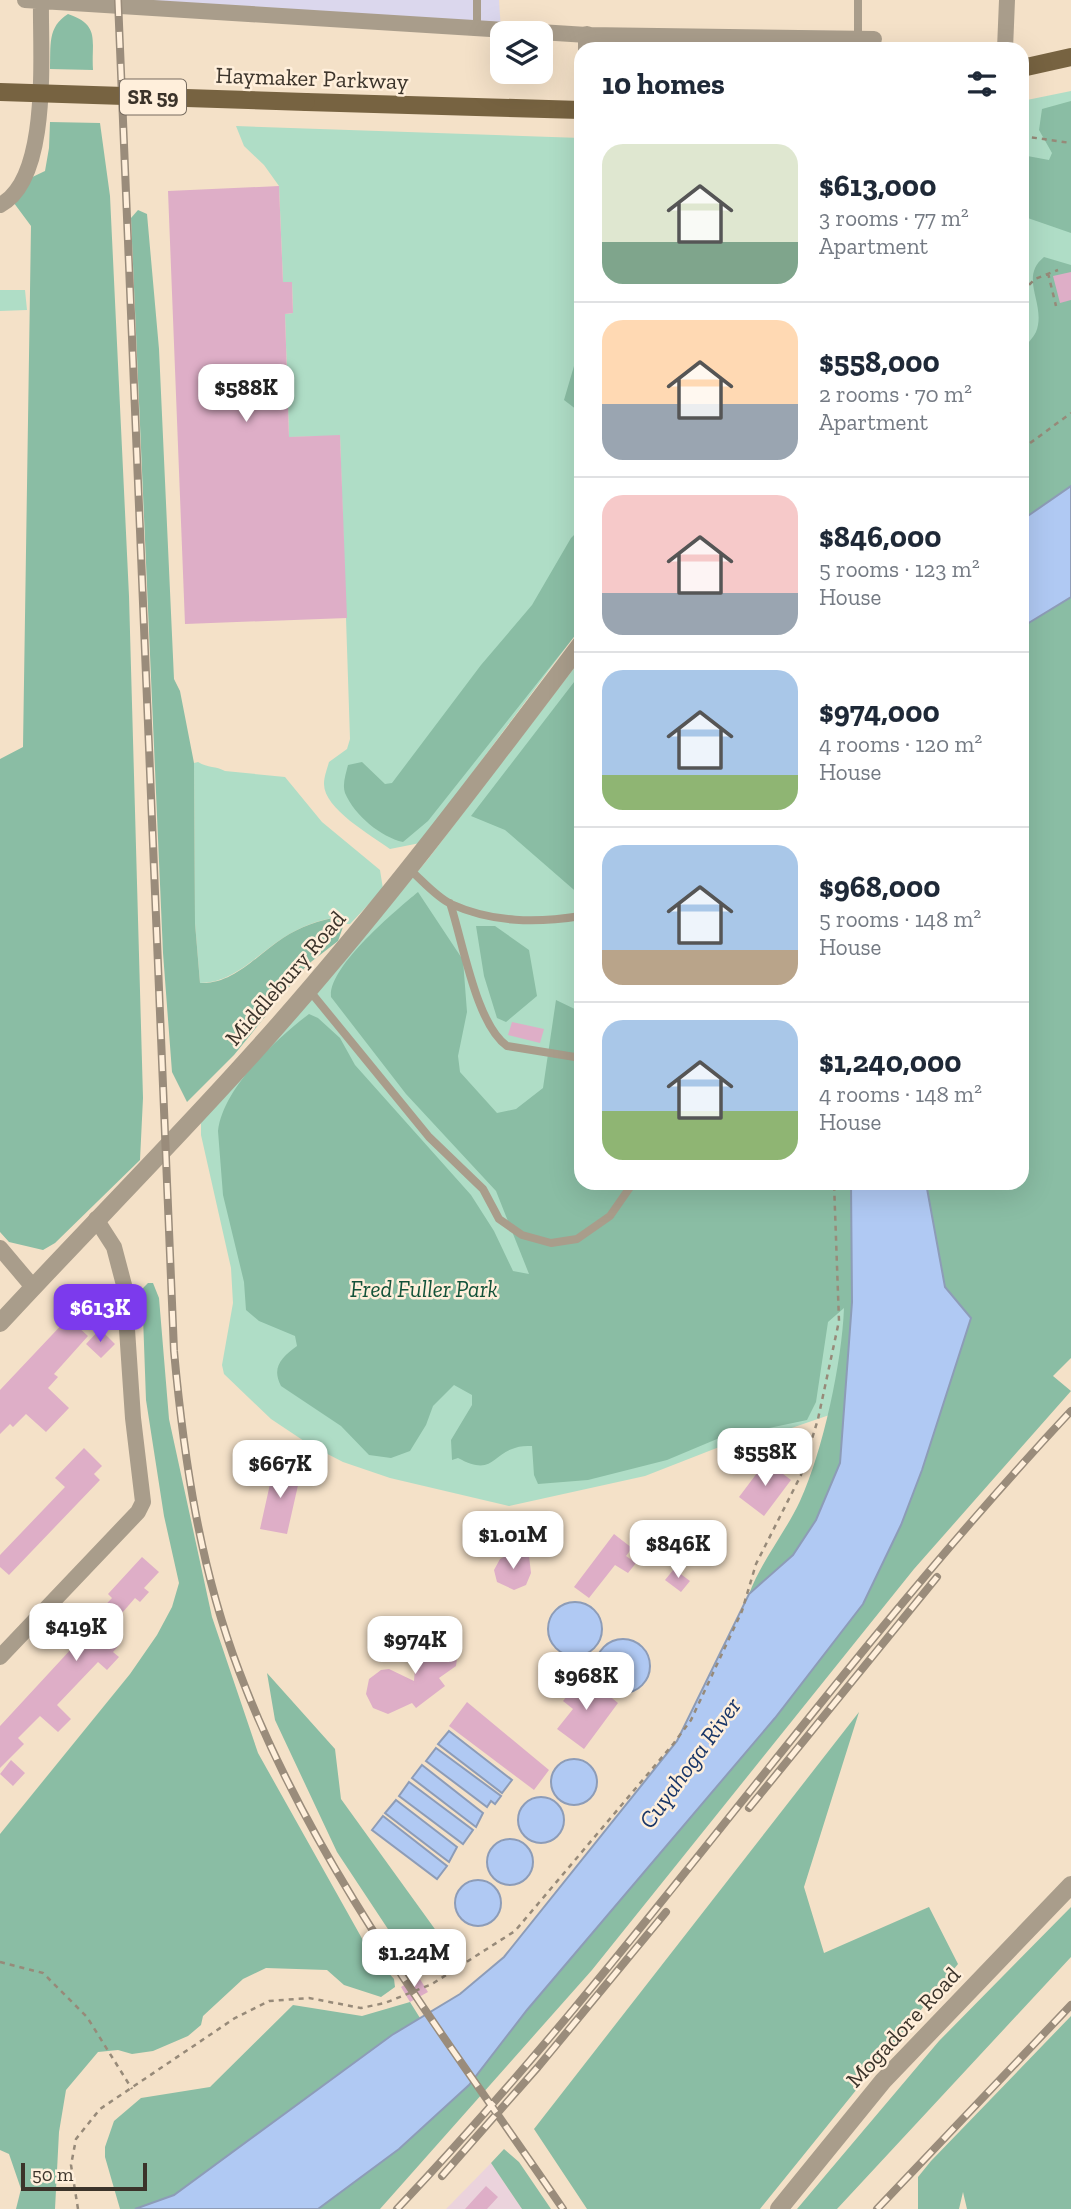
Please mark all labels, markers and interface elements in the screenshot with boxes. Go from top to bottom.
map controls [490,21,553,84]
button: layers [490,21,553,84]
street label: Haymaker Parkway [215,61,409,95]
icon: filters [963,65,1001,103]
text: 10 homes [602,66,725,102]
road number: SR 59 [120,80,186,114]
text: $613,000 [819,168,936,204]
icon: home [658,172,742,256]
text: 3 rooms · 77 m² [819,204,969,232]
text: Apartment [819,232,928,260]
text: $558,000 [819,344,940,380]
icon: home [658,348,742,432]
pin: $588K [197,364,295,424]
text: $588K [214,373,278,401]
text: 2 rooms · 70 m² [819,380,972,408]
text: Apartment [819,408,928,436]
text: $846,000 [819,519,942,555]
icon: home [658,523,742,607]
text: 5 rooms · 123 m² [819,555,980,583]
text: House [819,583,881,611]
text: $974,000 [819,694,940,730]
icon: home [658,698,742,782]
text: 4 rooms · 120 m² [819,730,982,758]
text: House [819,758,881,786]
text: $968,000 [819,869,941,905]
icon: home [658,873,742,957]
street label: Middlebury Road [219,905,351,1051]
text: 5 rooms · 148 m² [819,905,981,933]
text: House [819,933,881,961]
text: $1,240,000 [819,1044,962,1080]
icon: home [658,1048,742,1132]
text: 4 rooms · 148 m² [819,1080,982,1108]
text: House [819,1108,881,1136]
park label: Fred Fuller Park [350,1275,498,1303]
pin: $613K [51,1284,149,1344]
text: $613K [70,1293,130,1321]
pin: $558K [716,1428,814,1488]
text: $558K [733,1437,797,1465]
pin: $667K [231,1440,329,1500]
text: $667K [249,1449,311,1477]
pin: $1.01M [456,1512,570,1571]
text: $1.01M [478,1520,548,1548]
pin: $846K [629,1520,727,1580]
text: $846K [646,1529,710,1557]
pin: $419K [27,1604,125,1663]
text: $419K [45,1612,107,1640]
pin: $974K [366,1616,464,1676]
text: $974K [383,1625,447,1653]
pin: $968K [537,1652,635,1712]
text: $968K [554,1661,618,1689]
water label: Cuyahoga River [632,1691,747,1834]
pin: $1.24M [357,1930,471,1989]
text: $1.24M [378,1938,450,1966]
street label: Mogadore Road [840,1961,966,2093]
scale bar [21,2160,147,2192]
text: 50 m [32,2163,73,2186]

